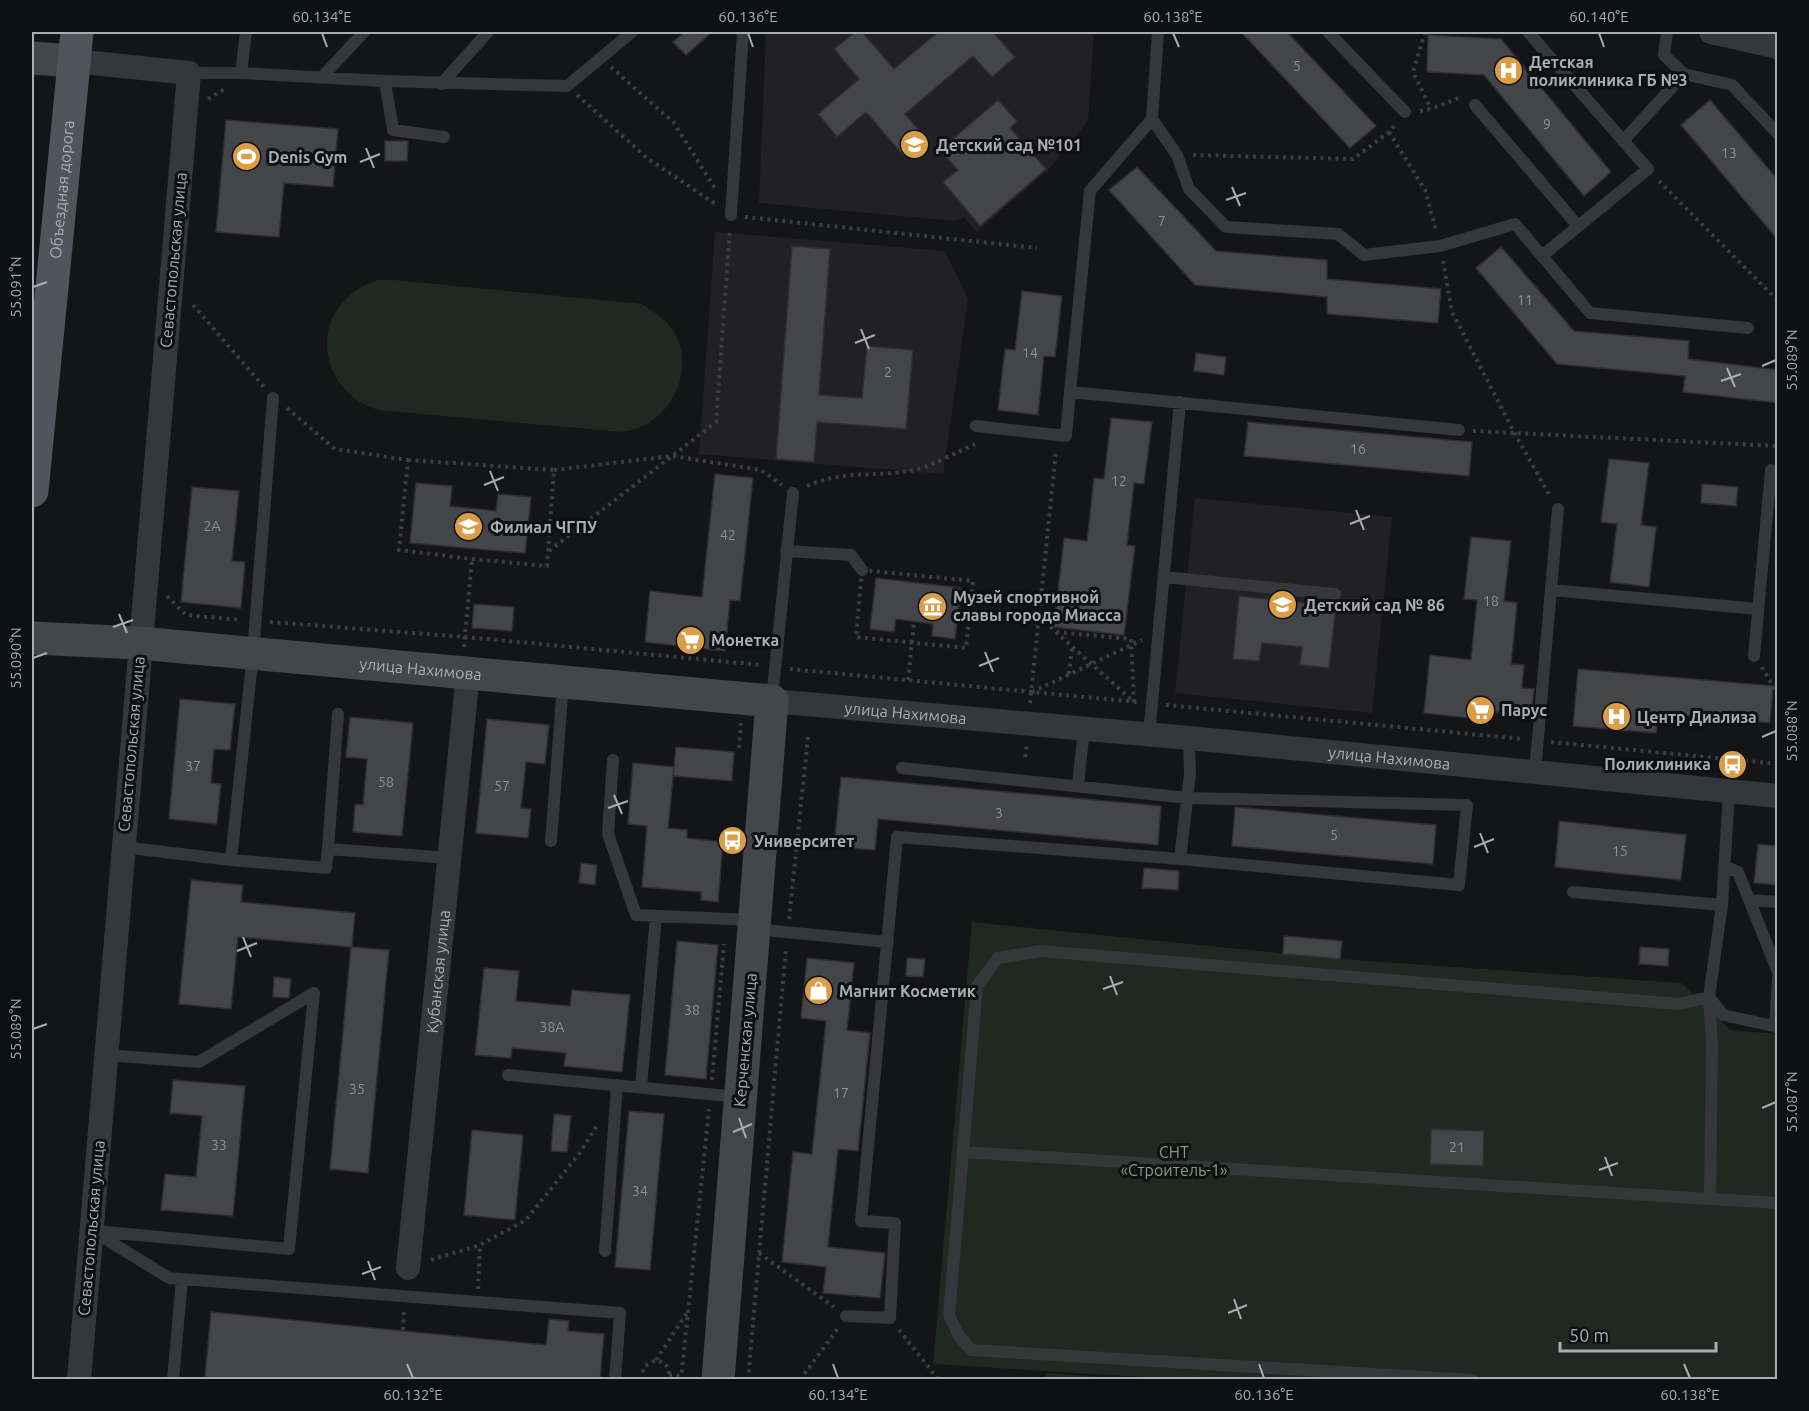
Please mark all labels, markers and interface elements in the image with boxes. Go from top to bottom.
text: 60.134°E [292,8,352,25]
text: 60.136°E [718,8,778,25]
text: 60.138°E [1143,8,1203,25]
text: 60.140°E [1569,8,1629,25]
place label: Детская поликлиника ГБ №3 [1529,53,1687,89]
hospital icon: Детская поликлиника ГБ №3 [1492,55,1524,87]
house number: 5 [1293,58,1301,74]
house number: 9 [1543,116,1551,132]
street label: Объездная дорога [46,119,77,260]
school or university icon: Детский сад №101 [899,129,931,161]
place label: Детский сад №101 [936,136,1082,154]
sports icon: Denis Gym [231,141,263,173]
house number: 13 [1721,145,1737,161]
place label: Denis Gym [268,148,347,166]
street label: Севастопольская улица [156,172,190,348]
house number: 7 [1158,213,1166,229]
text: 55.091°N [7,256,24,318]
house number: 11 [1517,292,1533,308]
text: 55.089°N [1783,329,1800,391]
house number: 14 [1022,345,1038,361]
house number: 2 [884,364,892,380]
house number: 16 [1350,441,1366,457]
house number: 12 [1111,473,1127,489]
school or university icon: Филиал ЧГПУ [453,511,485,543]
house number: 2А [204,518,221,534]
place label: Филиал ЧГПУ [490,518,597,536]
house number: 42 [720,527,736,543]
place label: Музей спортивной славы города Миасса [953,588,1122,624]
school or university icon: Детский сад № 86 [1267,589,1299,621]
museum icon: Музей спортивной славы города Миасса [916,590,948,622]
house number: 18 [1483,593,1499,609]
place label: Детский сад № 86 [1304,596,1445,614]
supermarket icon: Монетка [674,624,706,656]
text: 55.090°N [7,627,24,689]
place label: Монетка [711,631,779,649]
street label: улица Нахимова [359,654,483,683]
street label: Севастопольская улица [114,656,148,832]
supermarket icon: Парус [1464,694,1496,726]
street label: улица Нахимова [844,698,967,727]
text: 55.088°N [1783,700,1800,762]
place label: Парус [1501,701,1547,719]
hospital icon: Центр Диализа [1600,701,1632,733]
place label: Центр Диализа [1637,708,1757,726]
street label: улица Нахимова [1328,743,1451,773]
bus stop icon: Поликлиника [1716,748,1748,780]
place label: Поликлиника [1604,755,1711,773]
house number: 37 [185,758,201,774]
house number: 58 [378,774,394,790]
house number: 57 [494,778,510,794]
house number: 3 [995,805,1003,821]
bus stop icon: Университет [717,825,749,857]
house number: 5 [1330,827,1338,843]
place label: Университет [754,832,854,850]
house number: 15 [1612,843,1628,859]
street label: Кубанская улица [423,909,453,1034]
street label: Керченская улица [730,972,760,1108]
shop icon: Магнит Косметик [802,975,834,1007]
place label: Магнит Косметик [839,982,976,1000]
text: 55.089°N [7,998,24,1060]
house number: 38 [684,1002,700,1018]
house number: 38А [540,1019,564,1035]
text: 55.087°N [1783,1071,1800,1133]
house number: 35 [349,1081,365,1097]
house number: 17 [833,1085,849,1101]
house number: 33 [211,1137,227,1153]
house number: 21 [1449,1139,1465,1155]
street label: Севастопольская улица [74,1140,108,1316]
park label: СНТ «Строитель-1» [1120,1143,1228,1179]
house number: 34 [632,1183,648,1199]
scale bar [1560,1315,1716,1353]
text: 50 m [1569,1325,1609,1345]
text: 60.132°E [383,1386,443,1403]
text: 60.134°E [808,1386,868,1403]
text: 60.136°E [1234,1386,1294,1403]
text: 60.138°E [1660,1386,1720,1403]

